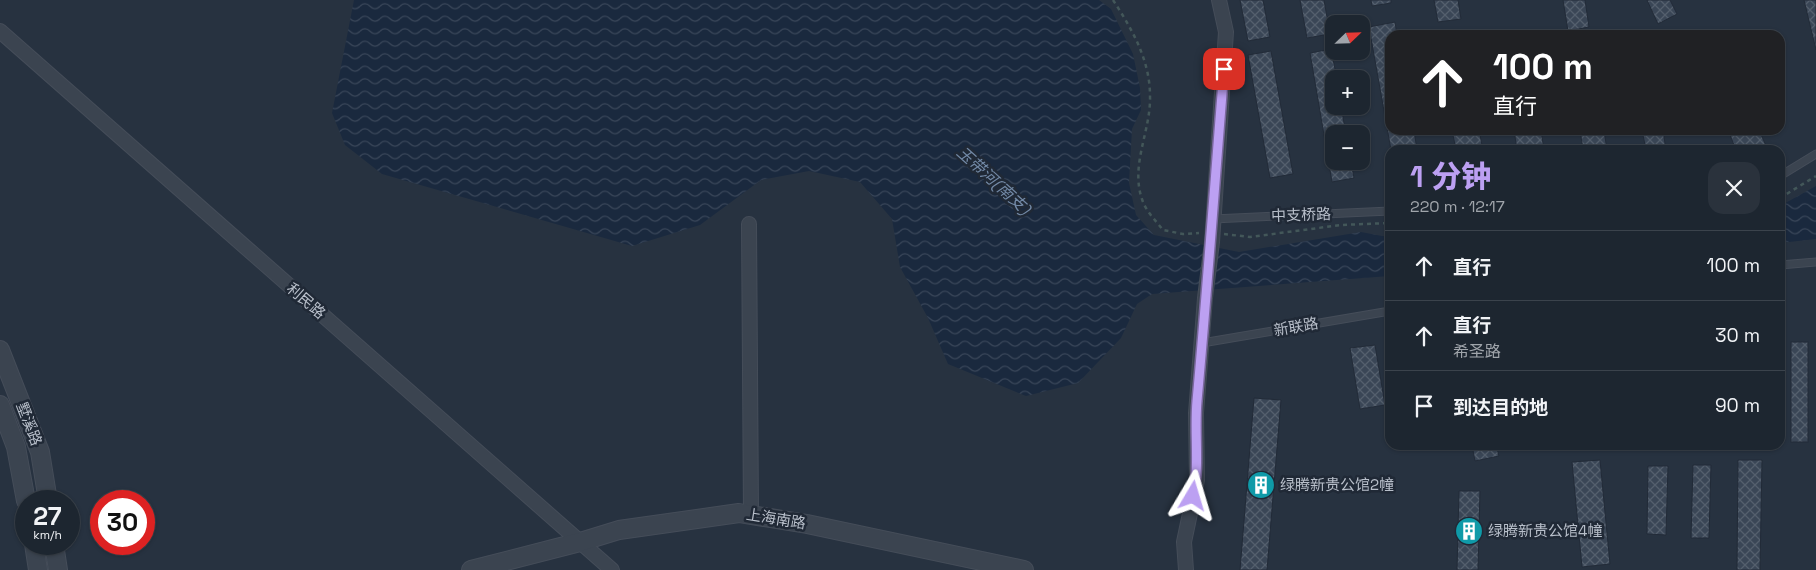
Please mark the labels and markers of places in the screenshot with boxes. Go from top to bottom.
pin [1203,48,1245,90]
building icon: 绿腾新贵公馆2幢 [1246,470,1276,500]
place label: 绿腾新贵公馆2幢 [1280,475,1394,494]
building icon: 绿腾新贵公馆4幢 [1454,516,1484,546]
place label: 绿腾新贵公馆4幢 [1488,521,1602,540]

